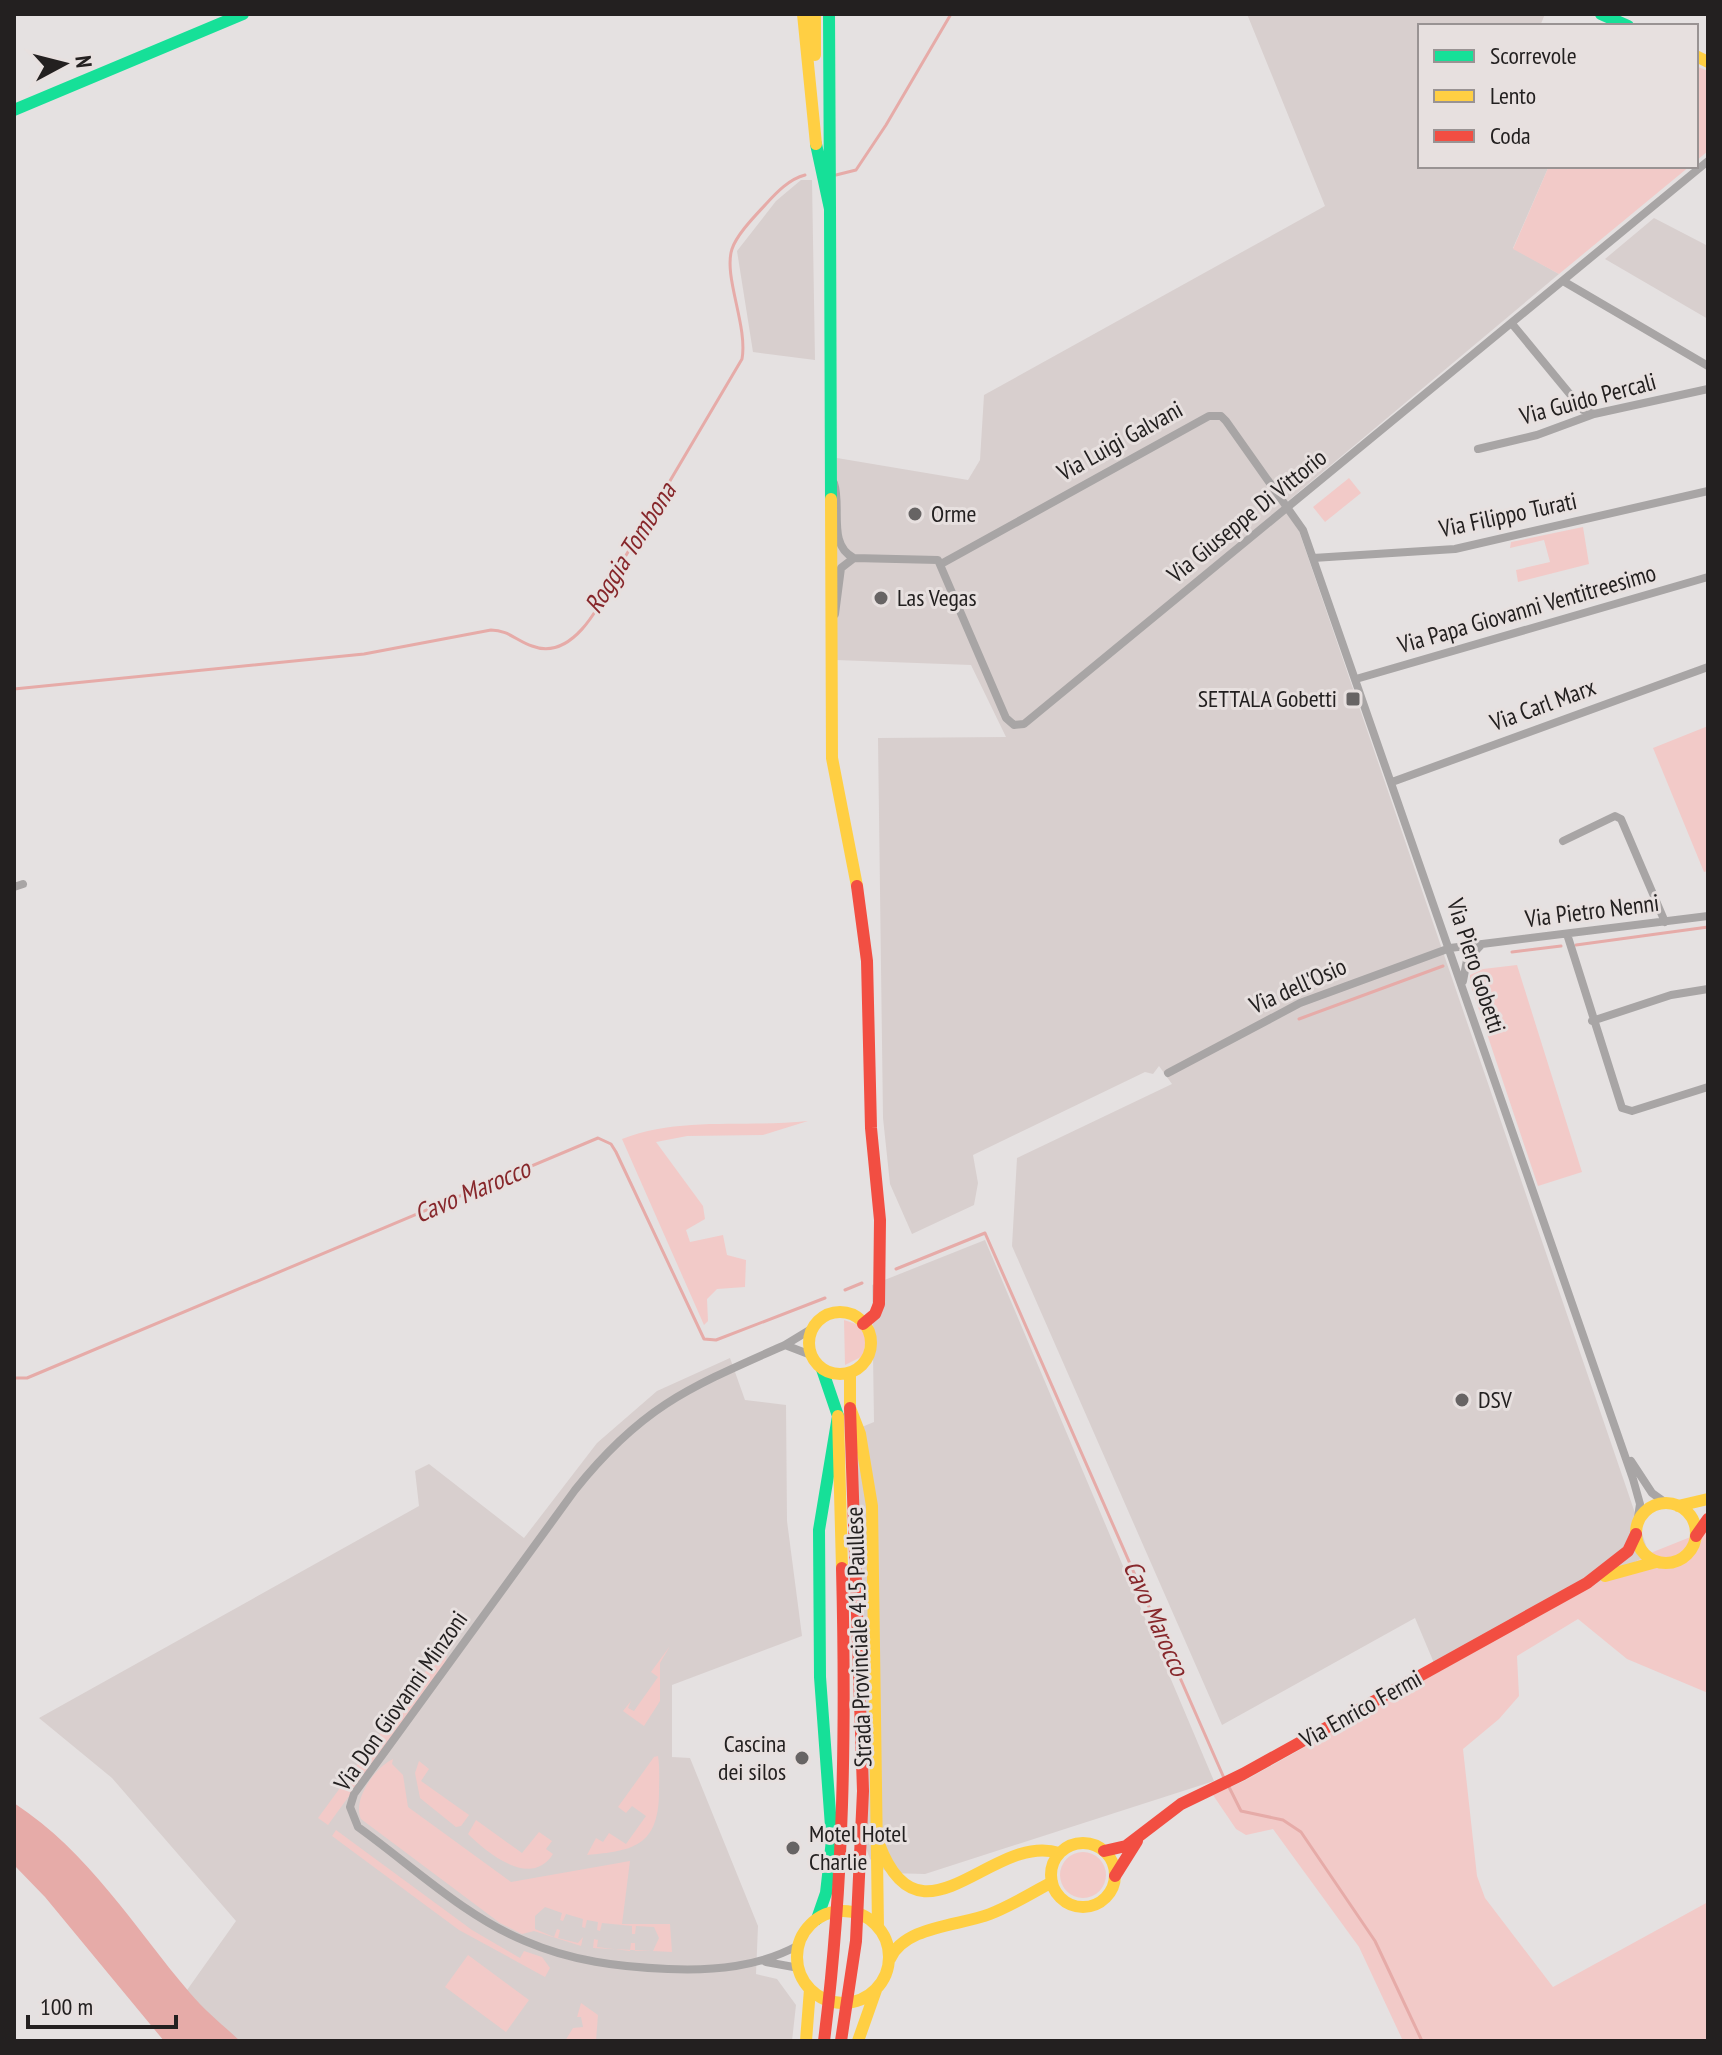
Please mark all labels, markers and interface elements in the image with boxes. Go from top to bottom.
north arrow [24,24,104,104]
legend [1418,24,1698,168]
text: Scorrevole [1490,40,1577,71]
text: N [69,54,98,69]
text: Lento [1490,80,1536,111]
text: Coda [1490,120,1531,151]
street label: Via Guido Percali [1515,365,1659,432]
street label: Via Luigi Galvani [1051,393,1188,488]
street label: Via Giuseppe Di Vittorio [1160,442,1333,590]
water label: Roggia Tombona [577,475,683,619]
street label: Via Filippo Turati [1435,485,1579,544]
place label: Orme [931,498,976,529]
marker: Orme [906,505,924,523]
street label: Via Papa Giovanni Ventitreesimo [1393,557,1660,661]
place label: Las Vegas [897,582,977,613]
marker: Las Vegas [872,589,890,607]
street label: Via Carl Marx [1485,671,1600,738]
place label: SETTALA Gobetti [1198,683,1337,714]
marker: SETTALA Gobetti [1344,690,1362,708]
street label: Via Pietro Nenni [1522,887,1661,934]
street label: Via Piero Gobetti [1440,894,1513,1037]
street label: Via dell'Osio [1244,950,1351,1021]
water label: Cavo Marocco [409,1151,536,1230]
place label: DSV [1478,1384,1513,1415]
marker: DSV [1453,1391,1471,1409]
street label: Strada Provinciale 415 Paullese [838,1506,879,1768]
water label: Cavo Marocco [1116,1555,1197,1682]
street label: Via Don Giovanni Minzoni [326,1605,474,1797]
street label: Via Enrico Fermi [1294,1662,1427,1755]
place label: Cascina dei silos [718,1728,786,1787]
marker: Cascina dei silos [793,1749,811,1767]
place label: Motel Hotel Charlie [809,1818,907,1877]
marker: Motel Hotel Charlie [784,1839,802,1857]
scale bar [28,1979,176,2029]
text: 100 m [40,1991,93,2022]

